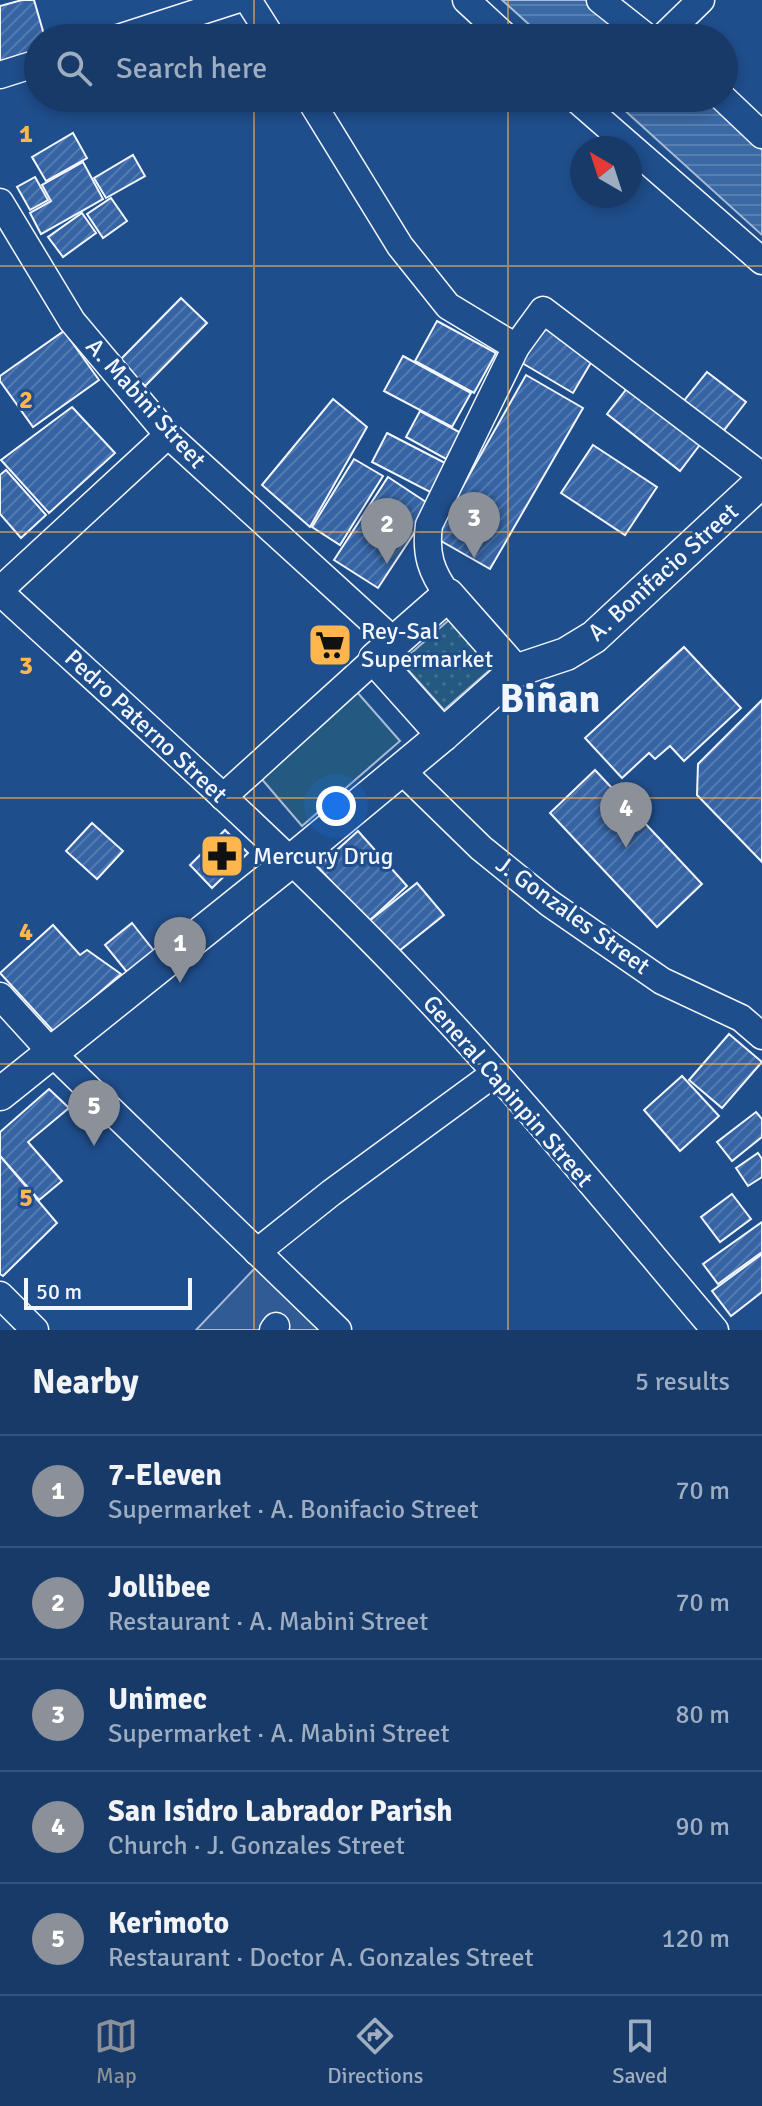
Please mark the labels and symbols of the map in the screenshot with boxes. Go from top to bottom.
text: 1 [19,118,33,150]
north arrow [570,136,642,208]
street label: A. Mabini Street [80,332,212,474]
text: 2 [19,384,33,416]
pin: 3 [448,492,500,558]
street label: A. Bonifacio Street [582,497,744,647]
pin: 2 [361,498,413,564]
place label: Rey-Sal Supermarket [361,616,493,674]
supermarket icon: Rey-Sal Supermarket [306,621,354,669]
street label: Pedro Paterno Street [59,643,233,809]
text: 3 [19,650,33,682]
district label: Biñan [500,674,600,724]
pin: 4 [600,782,652,848]
your location [316,786,356,826]
pharmacy icon: Mercury Drug [198,832,246,880]
place label: Mercury Drug [253,841,393,871]
street label: J. Gonzales Street [490,849,656,981]
text: 4 [19,916,33,948]
pin: 1 [154,917,206,983]
street label: General Capinpin Street [416,989,600,1193]
pin: 5 [68,1080,120,1146]
text: 5 [19,1182,33,1214]
scale bar [24,1274,192,1310]

